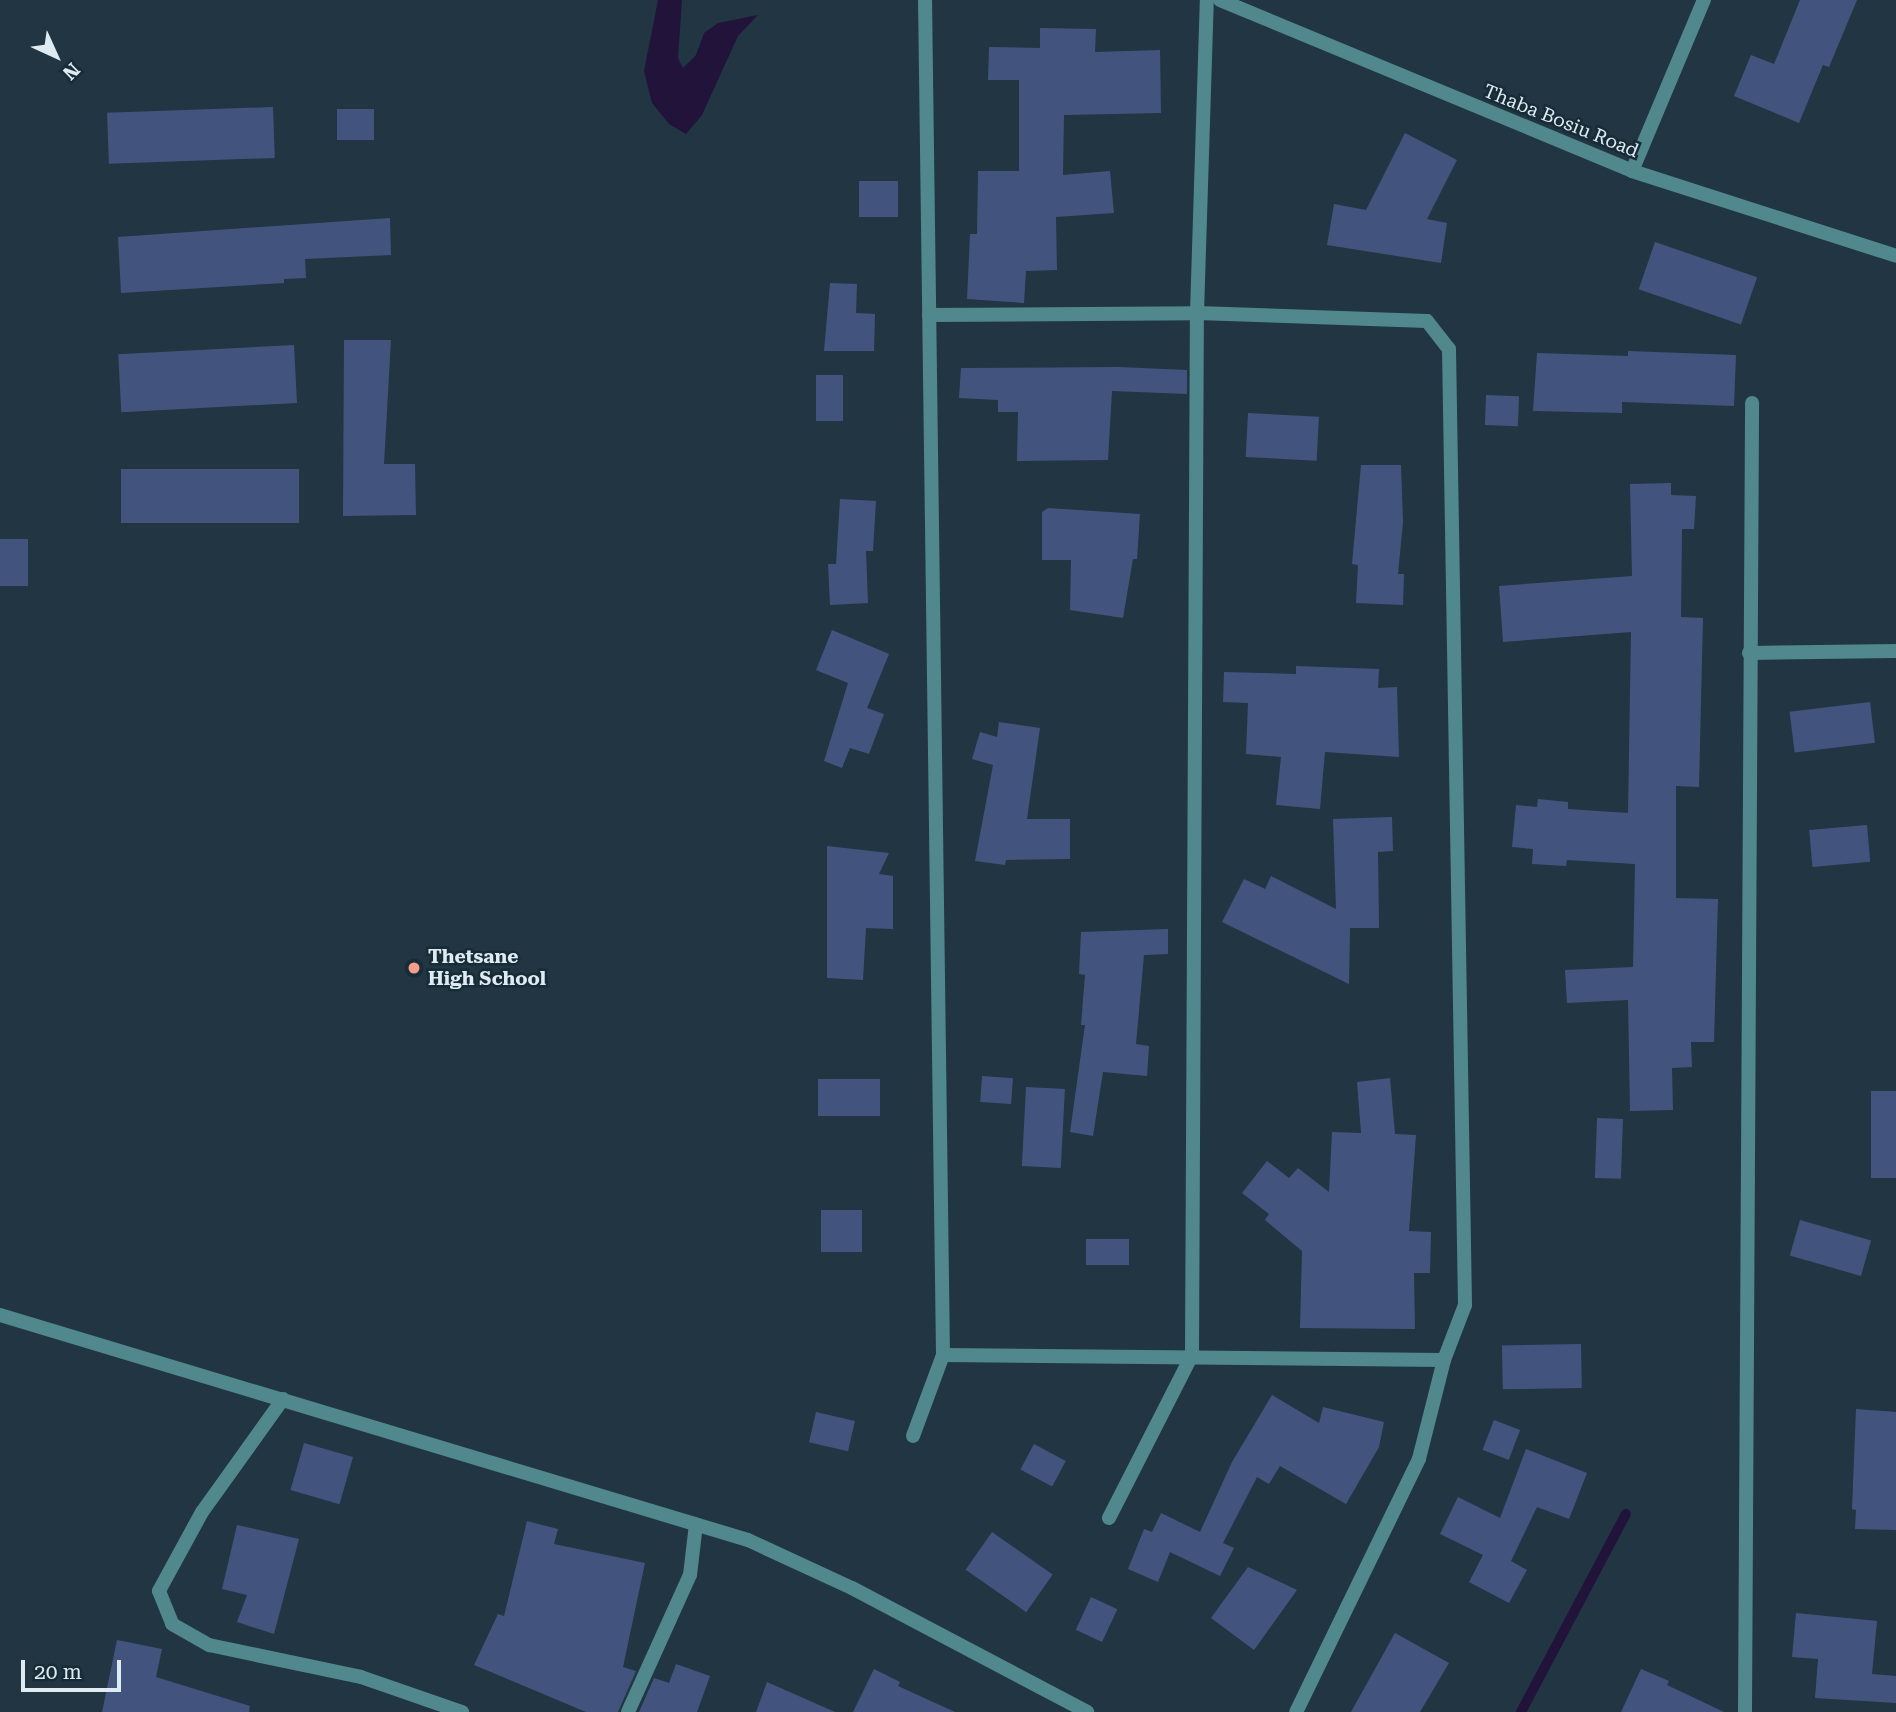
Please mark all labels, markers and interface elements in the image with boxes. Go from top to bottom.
north arrow [21,21,91,91]
text: N [58,58,85,85]
street label: Thaba Bosiu Road [1480,79,1642,163]
place label: Thetsane High School [428,946,546,990]
marker: Thetsane High School [406,960,422,976]
scale bar [24,1646,124,1690]
text: 20 m [34,1660,82,1684]

